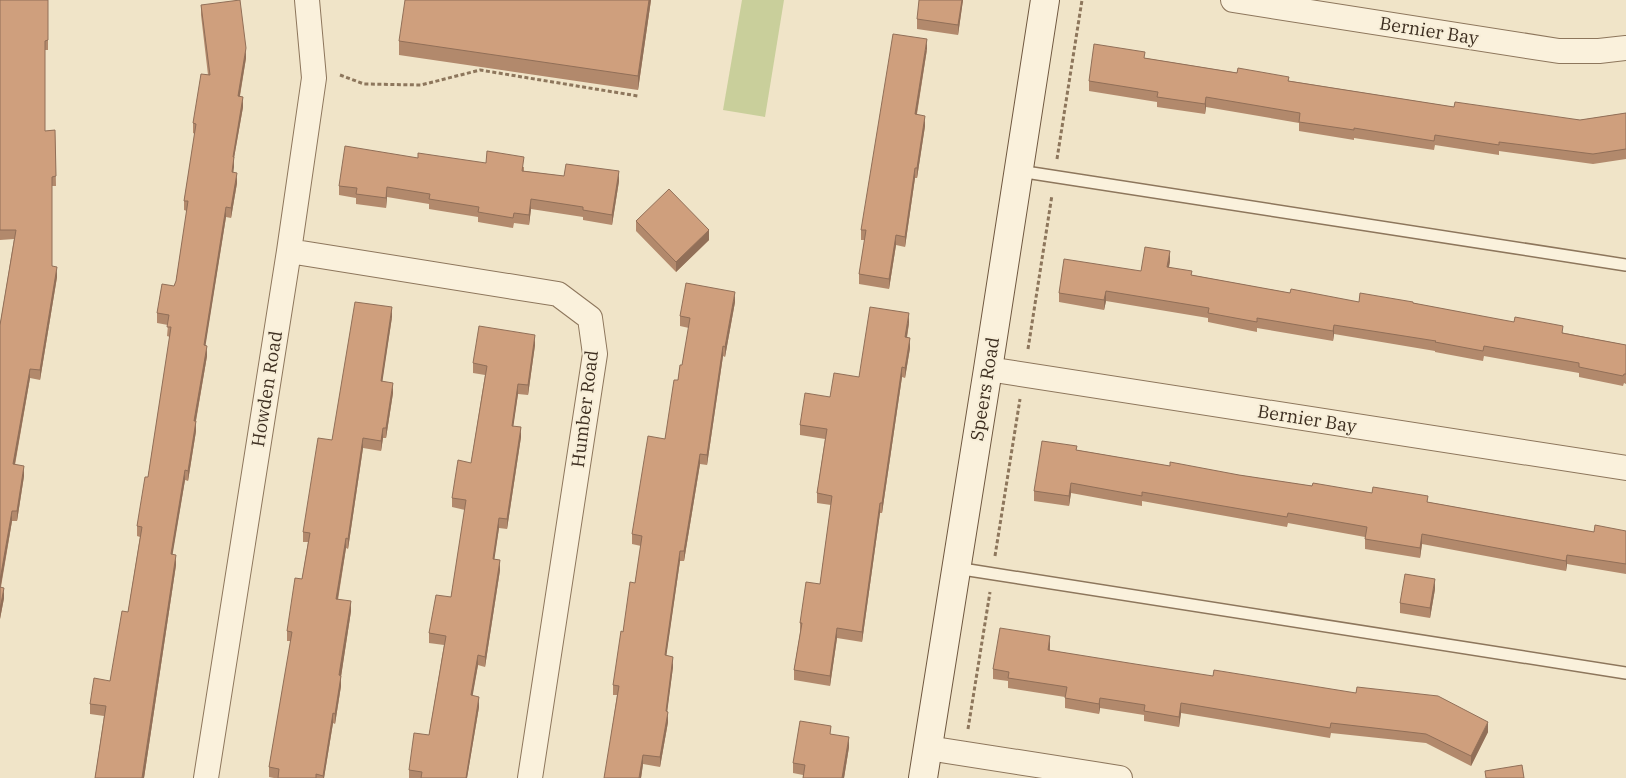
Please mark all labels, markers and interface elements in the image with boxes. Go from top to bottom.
street label: Bernier Bay [1378,11,1481,50]
street label: Howden Road [246,329,287,449]
street label: Speers Road [965,335,1004,443]
street label: Humber Road [566,349,603,469]
street label: Bernier Bay [1256,399,1359,438]

